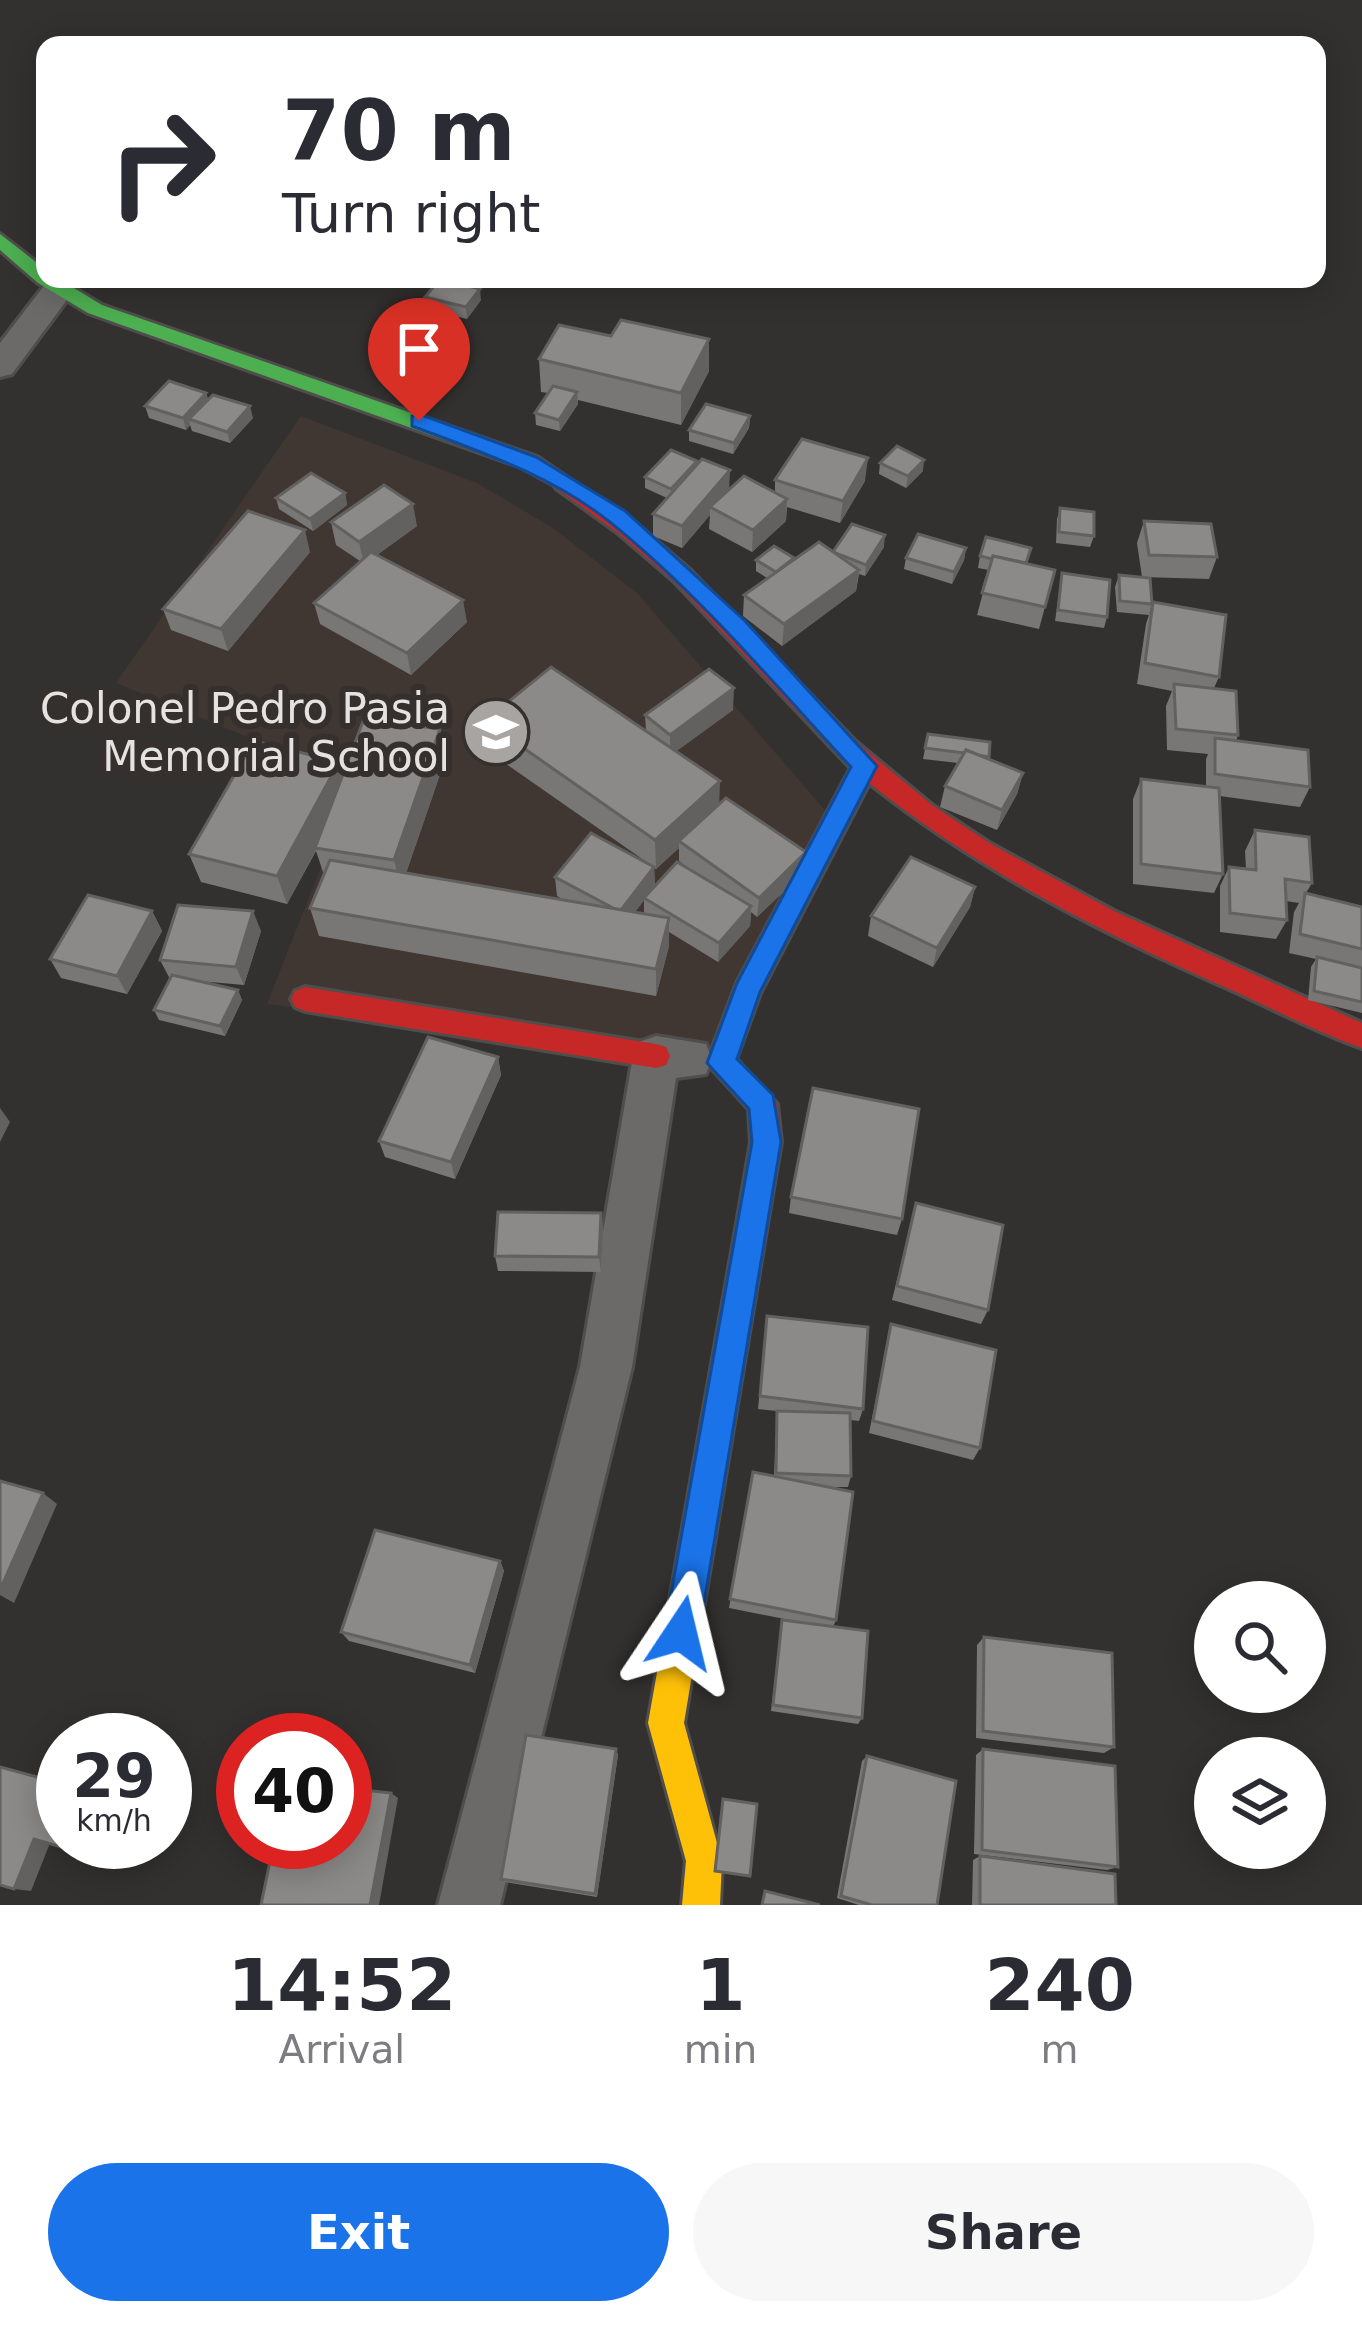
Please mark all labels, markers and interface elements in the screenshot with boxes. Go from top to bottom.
text: 70 m [282,82,516,180]
icon: right [84,84,240,240]
text: Turn right [282,182,541,245]
pin [368,298,470,421]
icon: arrive [386,316,452,382]
place label: Colonel Pedro Pasia Memorial School [40,684,450,781]
school or university icon: Colonel Pedro Pasia Memorial School [461,697,531,767]
position arrow [618,1570,744,1696]
map controls [1194,1581,1326,1869]
button: search [1194,1581,1326,1713]
speed limit sign: 40 [216,1713,372,1869]
button: layers [1194,1737,1326,1869]
text: 29 [72,1741,156,1811]
text: km/h [76,1803,152,1838]
text: 14:52 [227,1943,456,2027]
text: 1 [695,1943,745,2027]
text: 240 [984,1943,1135,2027]
text: Arrival [278,2027,405,2072]
text: min [684,2027,757,2072]
text: m [1041,2027,1079,2072]
button: Exit [48,2163,669,2301]
button: Share [693,2163,1314,2301]

